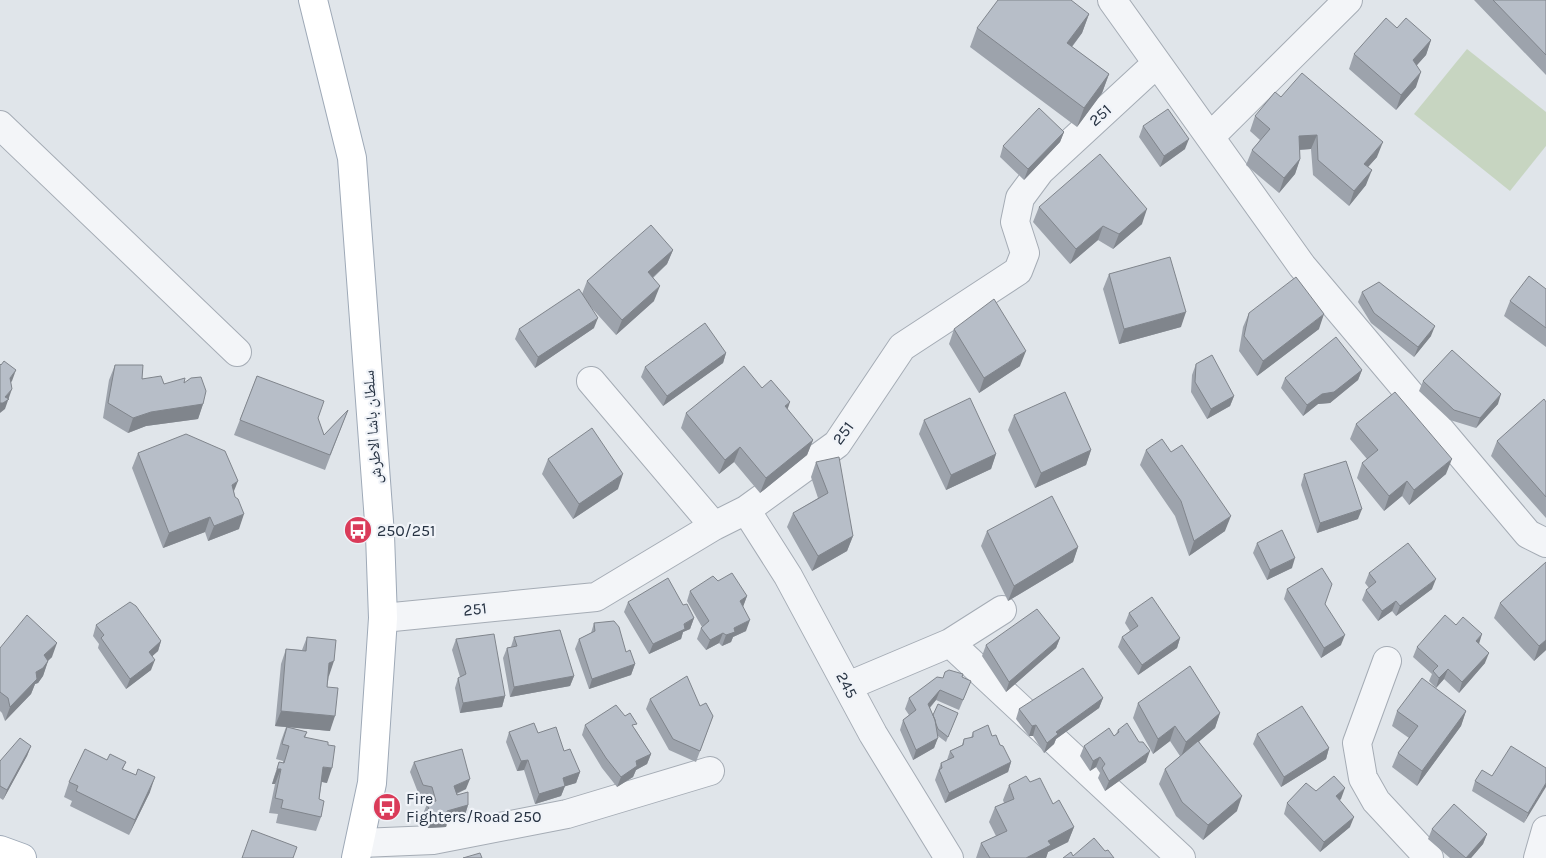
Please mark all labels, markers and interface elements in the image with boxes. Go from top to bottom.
street label: 251 [1085,100,1115,130]
street label: سلطان باشا الاطرش [359,369,386,484]
street label: 251 [828,418,858,448]
bus stop icon: 250/251 [343,515,373,545]
place label: 250/251 [377,521,435,540]
street label: 251 [462,598,488,620]
street label: 245 [832,669,862,701]
place label: Fire Fighters/Road 250 [406,789,542,826]
bus stop icon: Fire Fighters/Road 250 [372,792,402,822]

